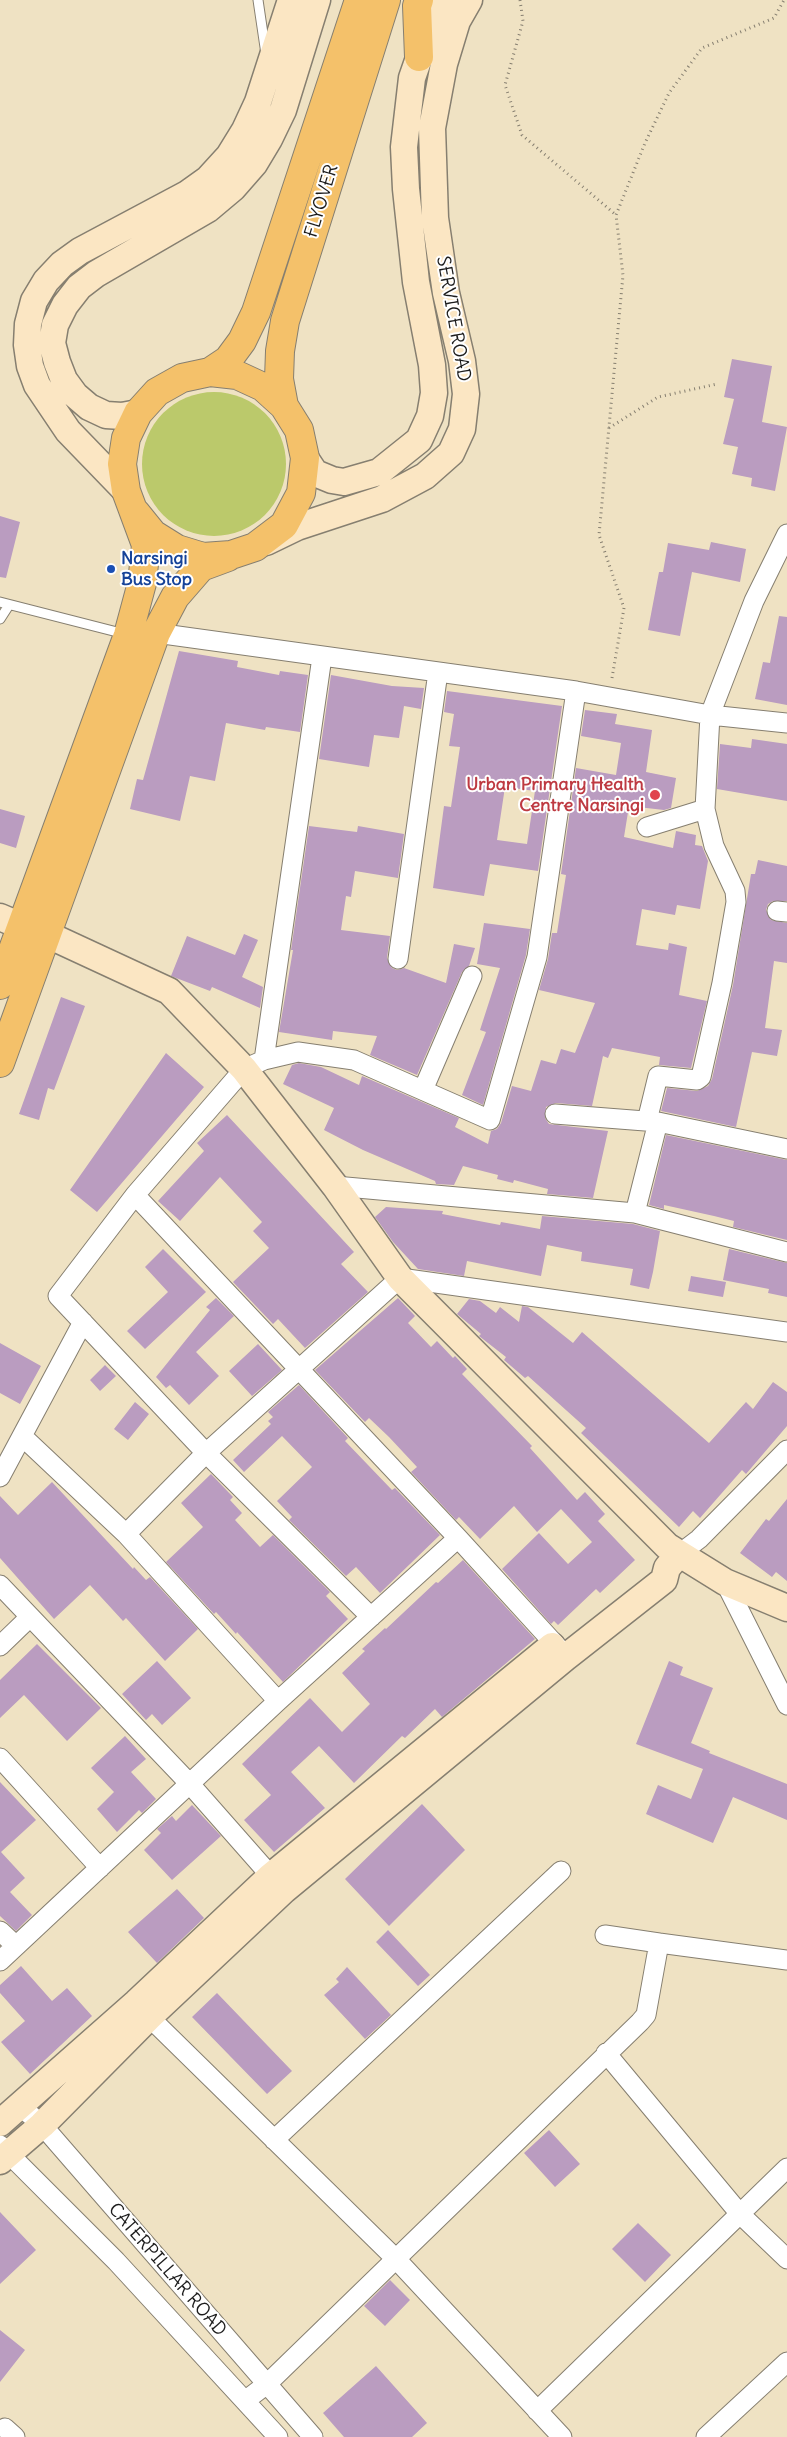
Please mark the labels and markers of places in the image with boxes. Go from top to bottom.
place label: Narsingi Bus Stop [121,548,192,590]
marker: Narsingi Bus Stop [105,563,117,575]
place label: Urban Primary Health Centre Narsingi [466,774,644,816]
marker: Urban Primary Health Centre Narsingi [648,788,662,802]

